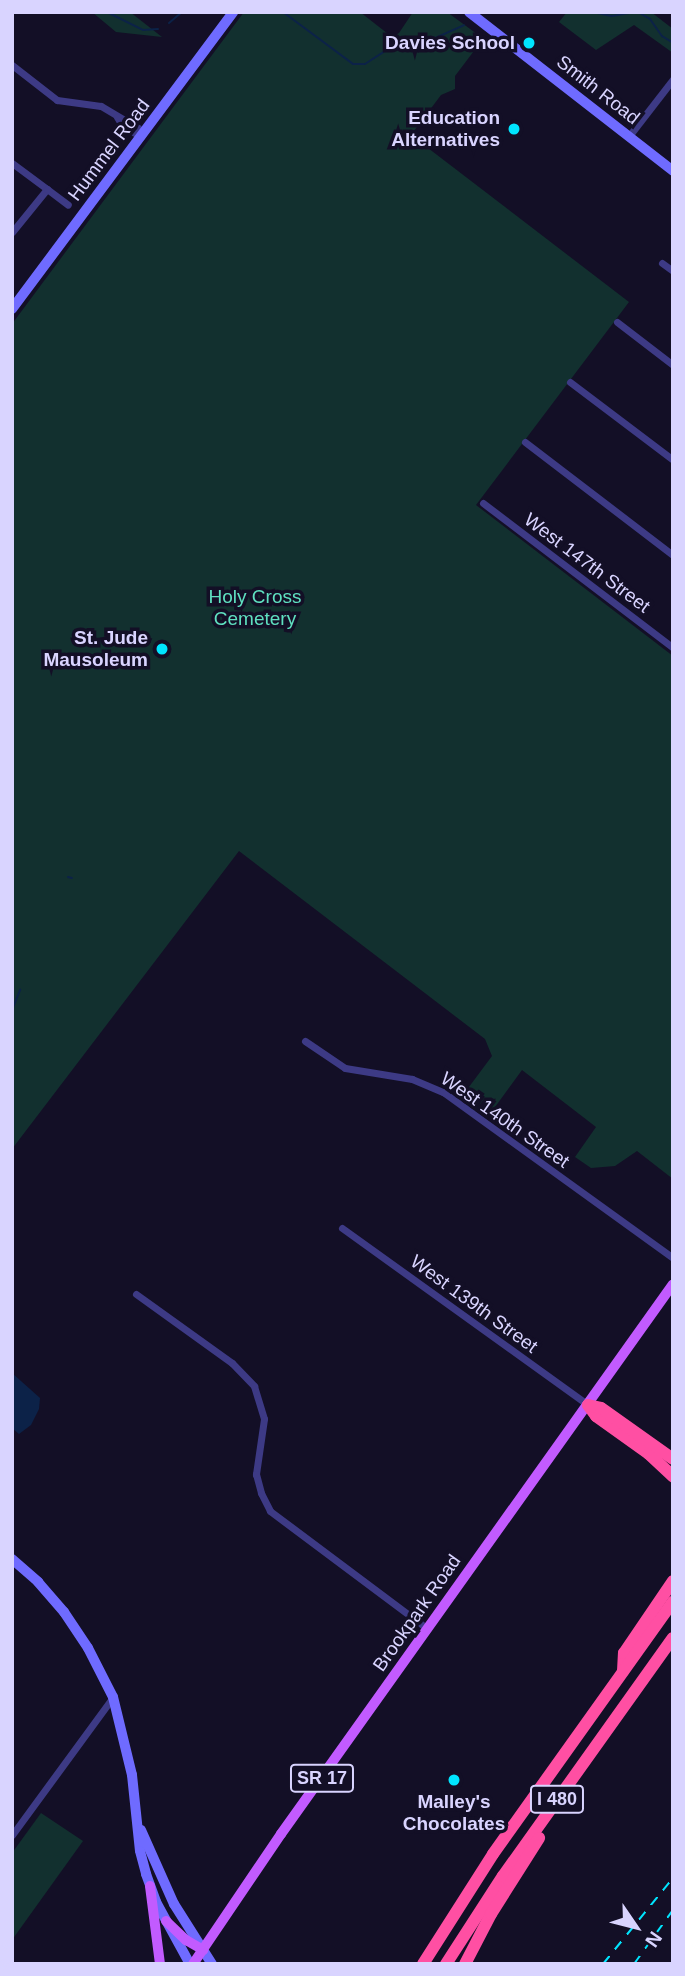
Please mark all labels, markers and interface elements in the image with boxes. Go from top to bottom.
place label: Davies School [385,32,515,54]
marker: Davies School [521,35,537,51]
street label: Smith Road [552,50,644,130]
street label: Hummel Road [63,95,155,205]
place label: Education Alternatives [391,107,500,151]
marker: Education Alternatives [506,121,522,137]
street label: West 147th Street [520,508,654,618]
park label: Holy Cross Cemetery [209,586,301,630]
place label: St. Jude Mausoleum [43,627,148,671]
marker: St. Jude Mausoleum [154,641,170,657]
street label: West 140th Street [436,1067,574,1173]
street label: West 139th Street [406,1250,542,1358]
street label: Brookpark Road [368,1550,466,1676]
road number: SR 17 [289,1764,355,1792]
marker: Malley's Chocolates [446,1772,462,1788]
road number: I 480 [529,1784,585,1814]
place label: Malley's Chocolates [403,1791,505,1835]
north arrow [601,1892,671,1962]
text: N [641,1928,666,1951]

